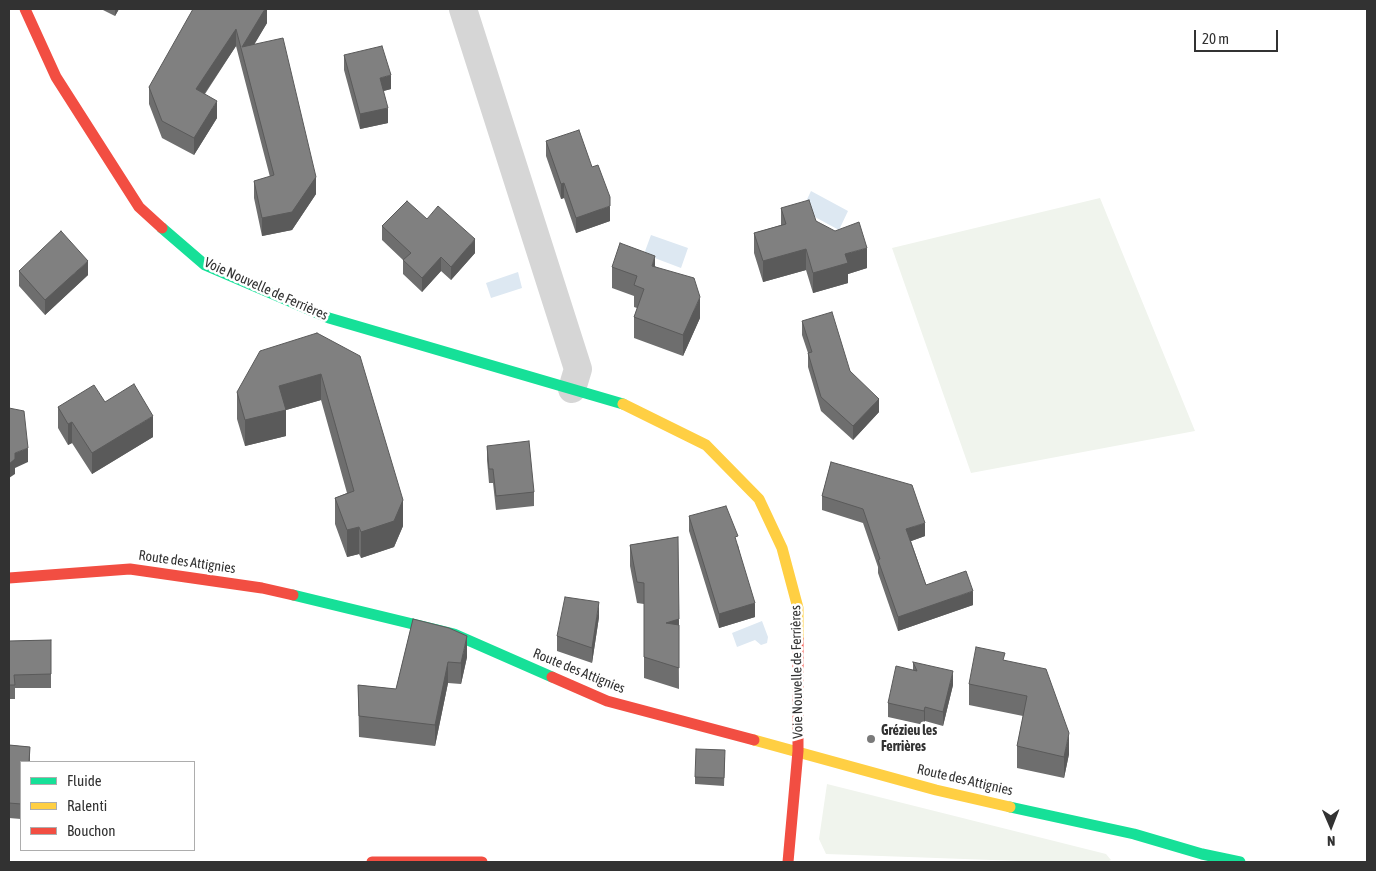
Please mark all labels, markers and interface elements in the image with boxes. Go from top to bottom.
scale bar [1196,20,1280,52]
text: 20 m [1202,30,1229,47]
street label: Voie Nouvelle de Ferrières [202,254,330,324]
street label: Route des Attignies [137,547,237,577]
street label: Voie Nouvelle de Ferrières [787,605,807,739]
street label: Route des Attignies [530,645,628,697]
place label: Grézieu les Ferrières [881,723,937,756]
marker: Grézieu les Ferrières [865,733,877,745]
legend [20,761,195,851]
street label: Route des Attignies [915,761,1015,799]
text: Fluide [67,772,102,789]
text: Ralenti [67,797,107,814]
north arrow [1306,801,1356,851]
text: Bouchon [67,822,116,839]
text: N [1327,833,1336,849]

